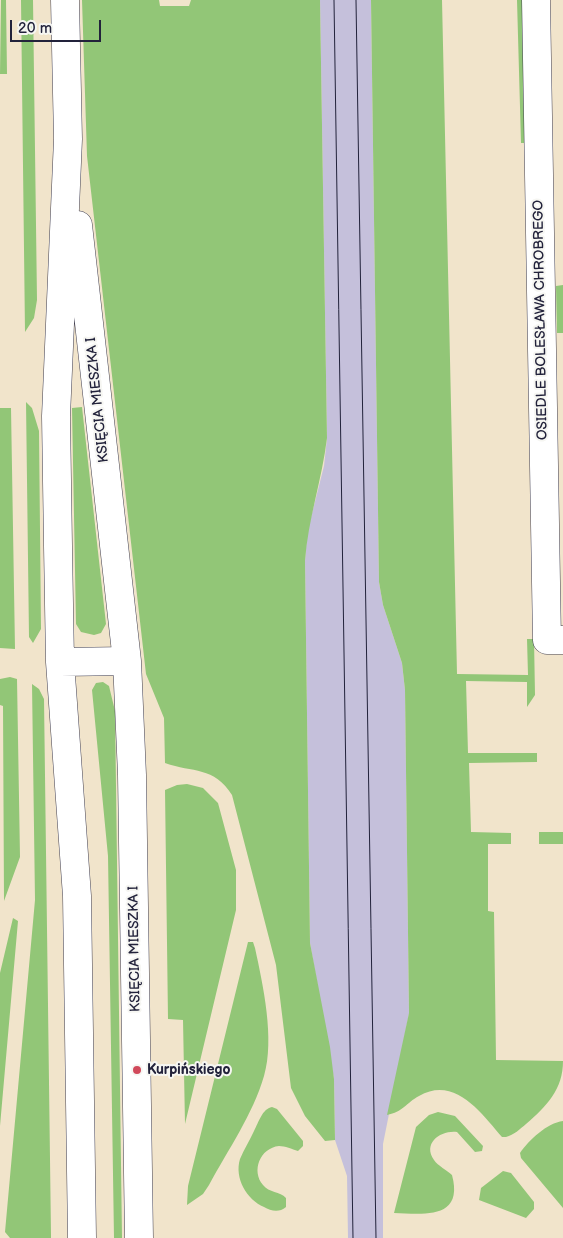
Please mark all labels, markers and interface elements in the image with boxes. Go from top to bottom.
scale bar [12,10,104,42]
text: 20 m [18,19,52,38]
street label: OSIEDLE BOLESŁAWA CHROBREGO [531,200,551,440]
street label: KSIĘCIA MIESZKA I [83,337,113,463]
street label: KSIĘCIA MIESZKA I [126,886,144,1012]
place label: Kurpińskiego [147,1062,230,1078]
marker: Kurpińskiego [131,1064,143,1076]

